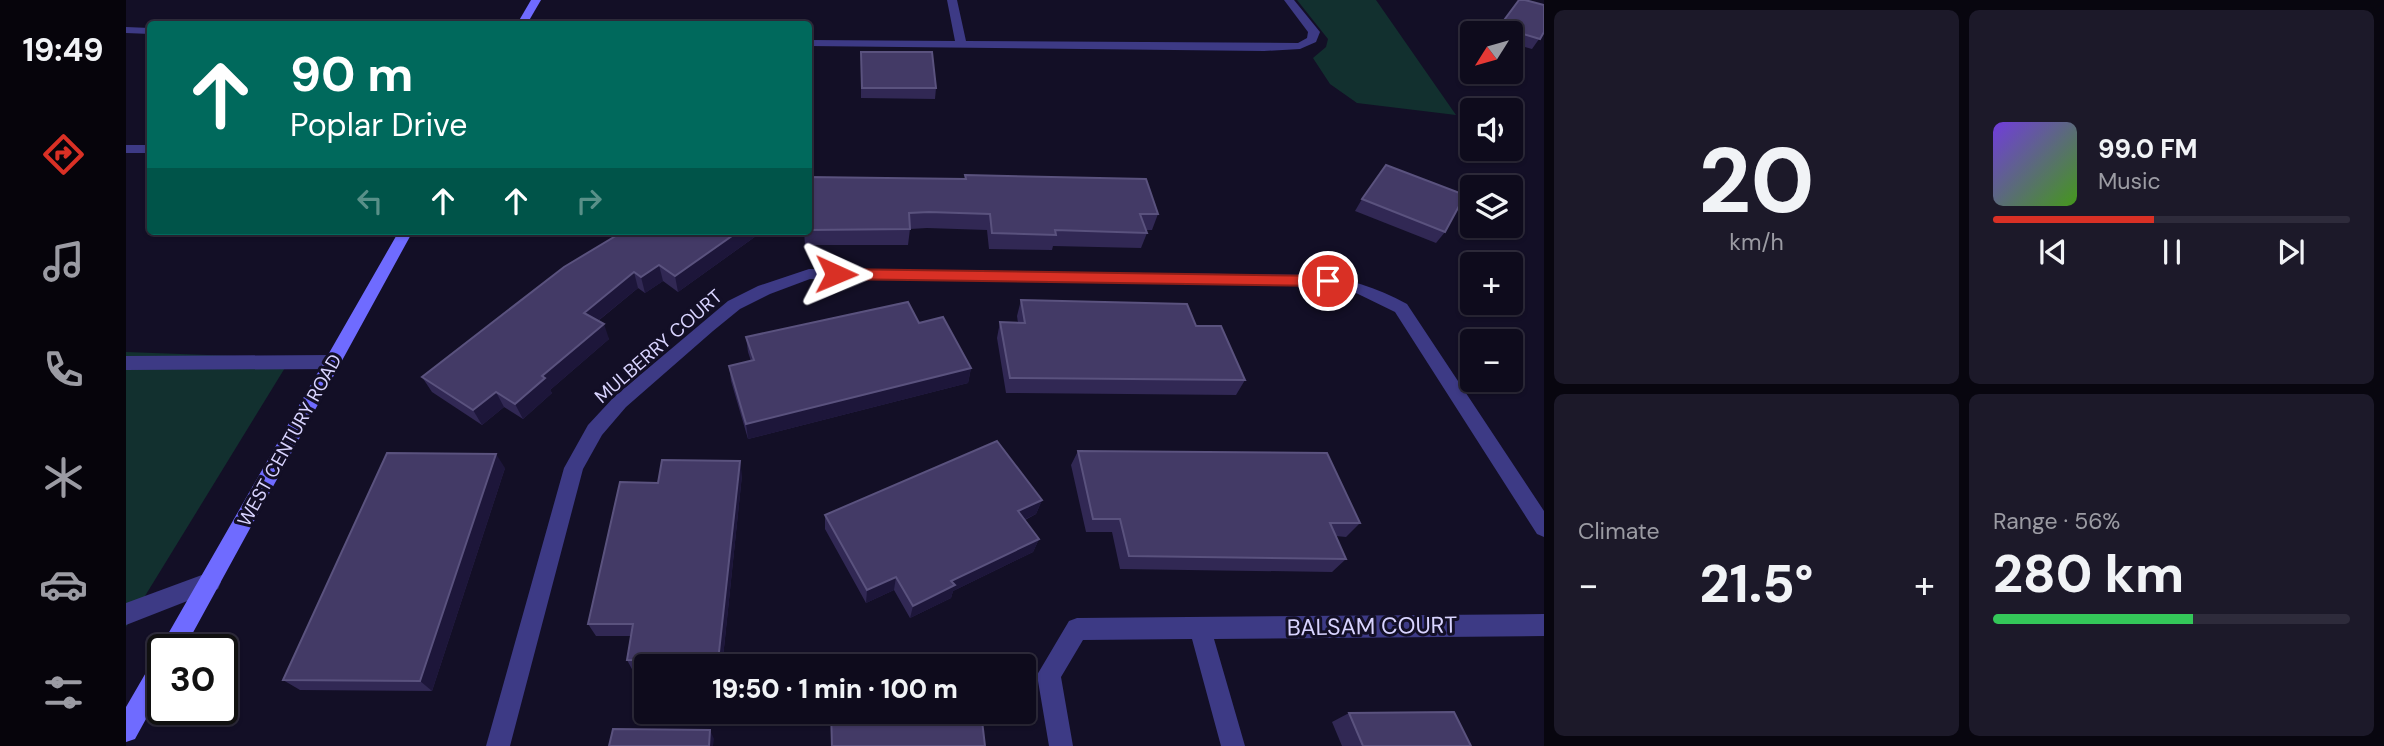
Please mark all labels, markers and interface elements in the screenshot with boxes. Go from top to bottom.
north arrow [1460,21,1522,84]
map controls [1460,21,1523,392]
text: 19:49 [22,29,104,71]
text: 90 m [290,42,413,106]
icon: ahead [175,49,266,140]
button: sound [1460,98,1523,161]
text: Poplar Drive [290,104,467,146]
text: 20 [1698,122,1815,240]
icon: directions [39,130,88,179]
text: 99.0 FM [2098,132,2198,166]
text: Music [2098,166,2161,196]
button: layers [1460,175,1523,238]
icon: left [351,182,389,220]
icon: ahead [424,182,462,220]
icon: ahead [497,182,535,220]
icon: right [570,182,608,220]
text: km/h [1729,227,1784,257]
icon: previous [2034,233,2072,271]
icon: pause [2153,233,2191,271]
icon: next [2272,233,2310,271]
icon: music [39,237,88,286]
position arrow [799,237,873,311]
pin [1298,251,1358,311]
button: + [1460,252,1523,315]
icon: arrive [1309,262,1347,300]
street label: MULBERRY COURT [589,284,728,409]
button: − [1460,329,1523,392]
icon: phone [39,345,88,394]
street label: WEST CENTURY ROAD [232,349,347,531]
icon: climate [39,453,88,502]
text: Range · 56% [1993,506,2120,536]
text: Climate [1578,516,1660,546]
text: 280 km [1993,540,2184,608]
text: 21.5° [1699,550,1814,618]
icon: car [39,560,88,609]
text: − [1578,560,1599,610]
text: + [1914,560,1935,610]
street label: BALSAM COURT [1287,610,1457,642]
speed limit sign: 30 [147,634,238,725]
icon: filters [39,668,88,717]
text: 19:50 · 1 min · 100 m [712,672,958,706]

